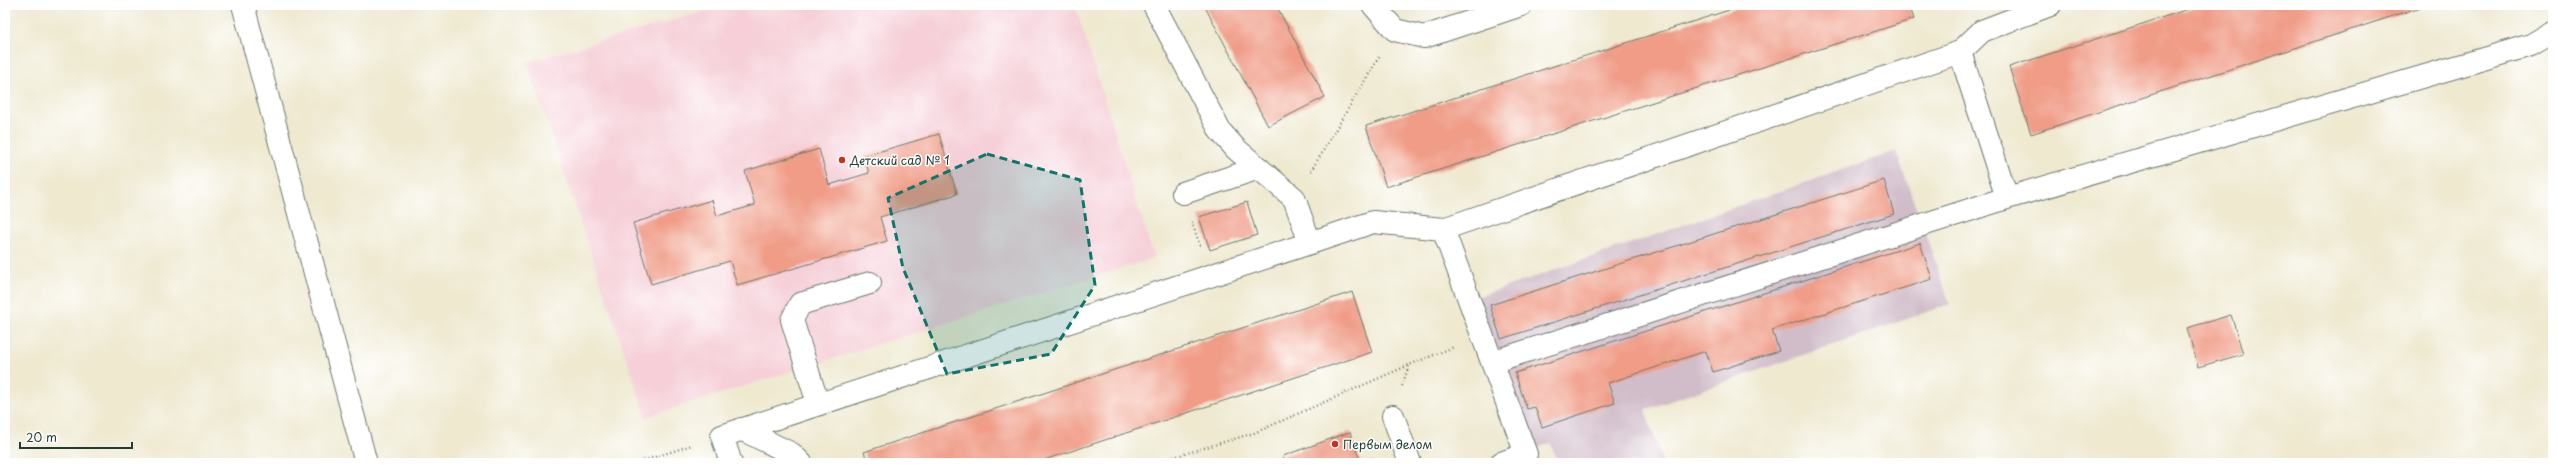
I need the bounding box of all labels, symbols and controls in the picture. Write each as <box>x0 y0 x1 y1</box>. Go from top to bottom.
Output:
place label: Детский сад № 1 <box>849 151 950 169</box>
marker: Детский сад № 1 <box>837 155 847 165</box>
scale bar <box>20 424 132 450</box>
text: 20 m <box>26 428 57 446</box>
place label: Первым делом <box>1343 435 1432 453</box>
marker: Первым делом <box>1330 439 1340 449</box>

